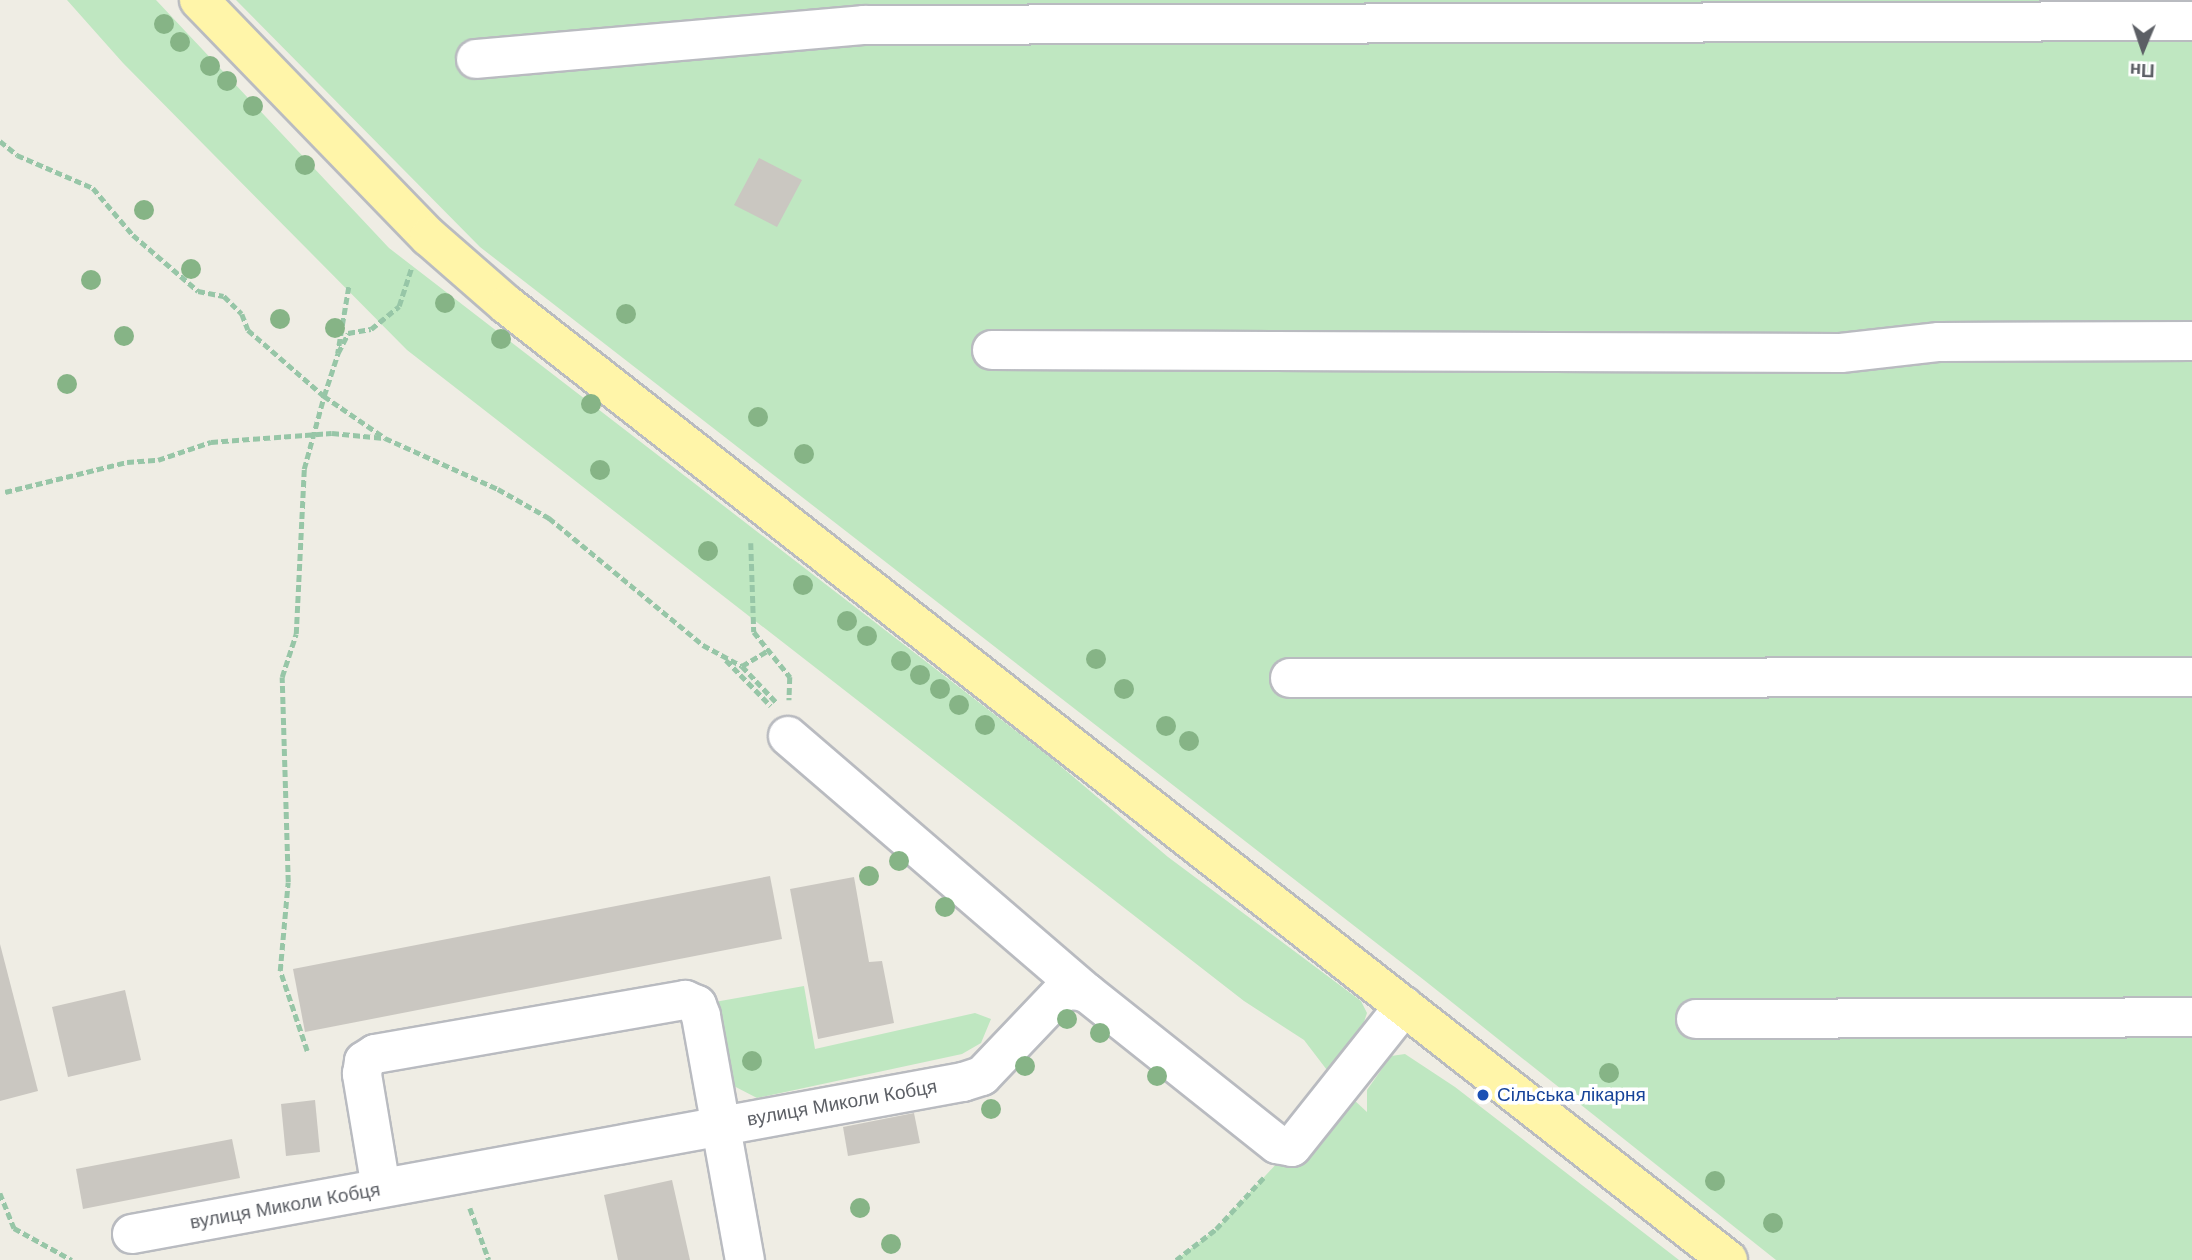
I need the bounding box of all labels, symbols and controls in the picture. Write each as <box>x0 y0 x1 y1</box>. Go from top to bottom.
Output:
north arrow <box>2108 14 2178 84</box>
text: Пн <box>2129 60 2155 81</box>
street label: вулиця Миколи Кобця <box>745 1075 939 1131</box>
place label: Сільська лікарня <box>1497 1084 1646 1106</box>
marker: Сільська лікарня <box>1475 1087 1491 1103</box>
street label: вулиця Миколи Кобця <box>188 1178 382 1234</box>

